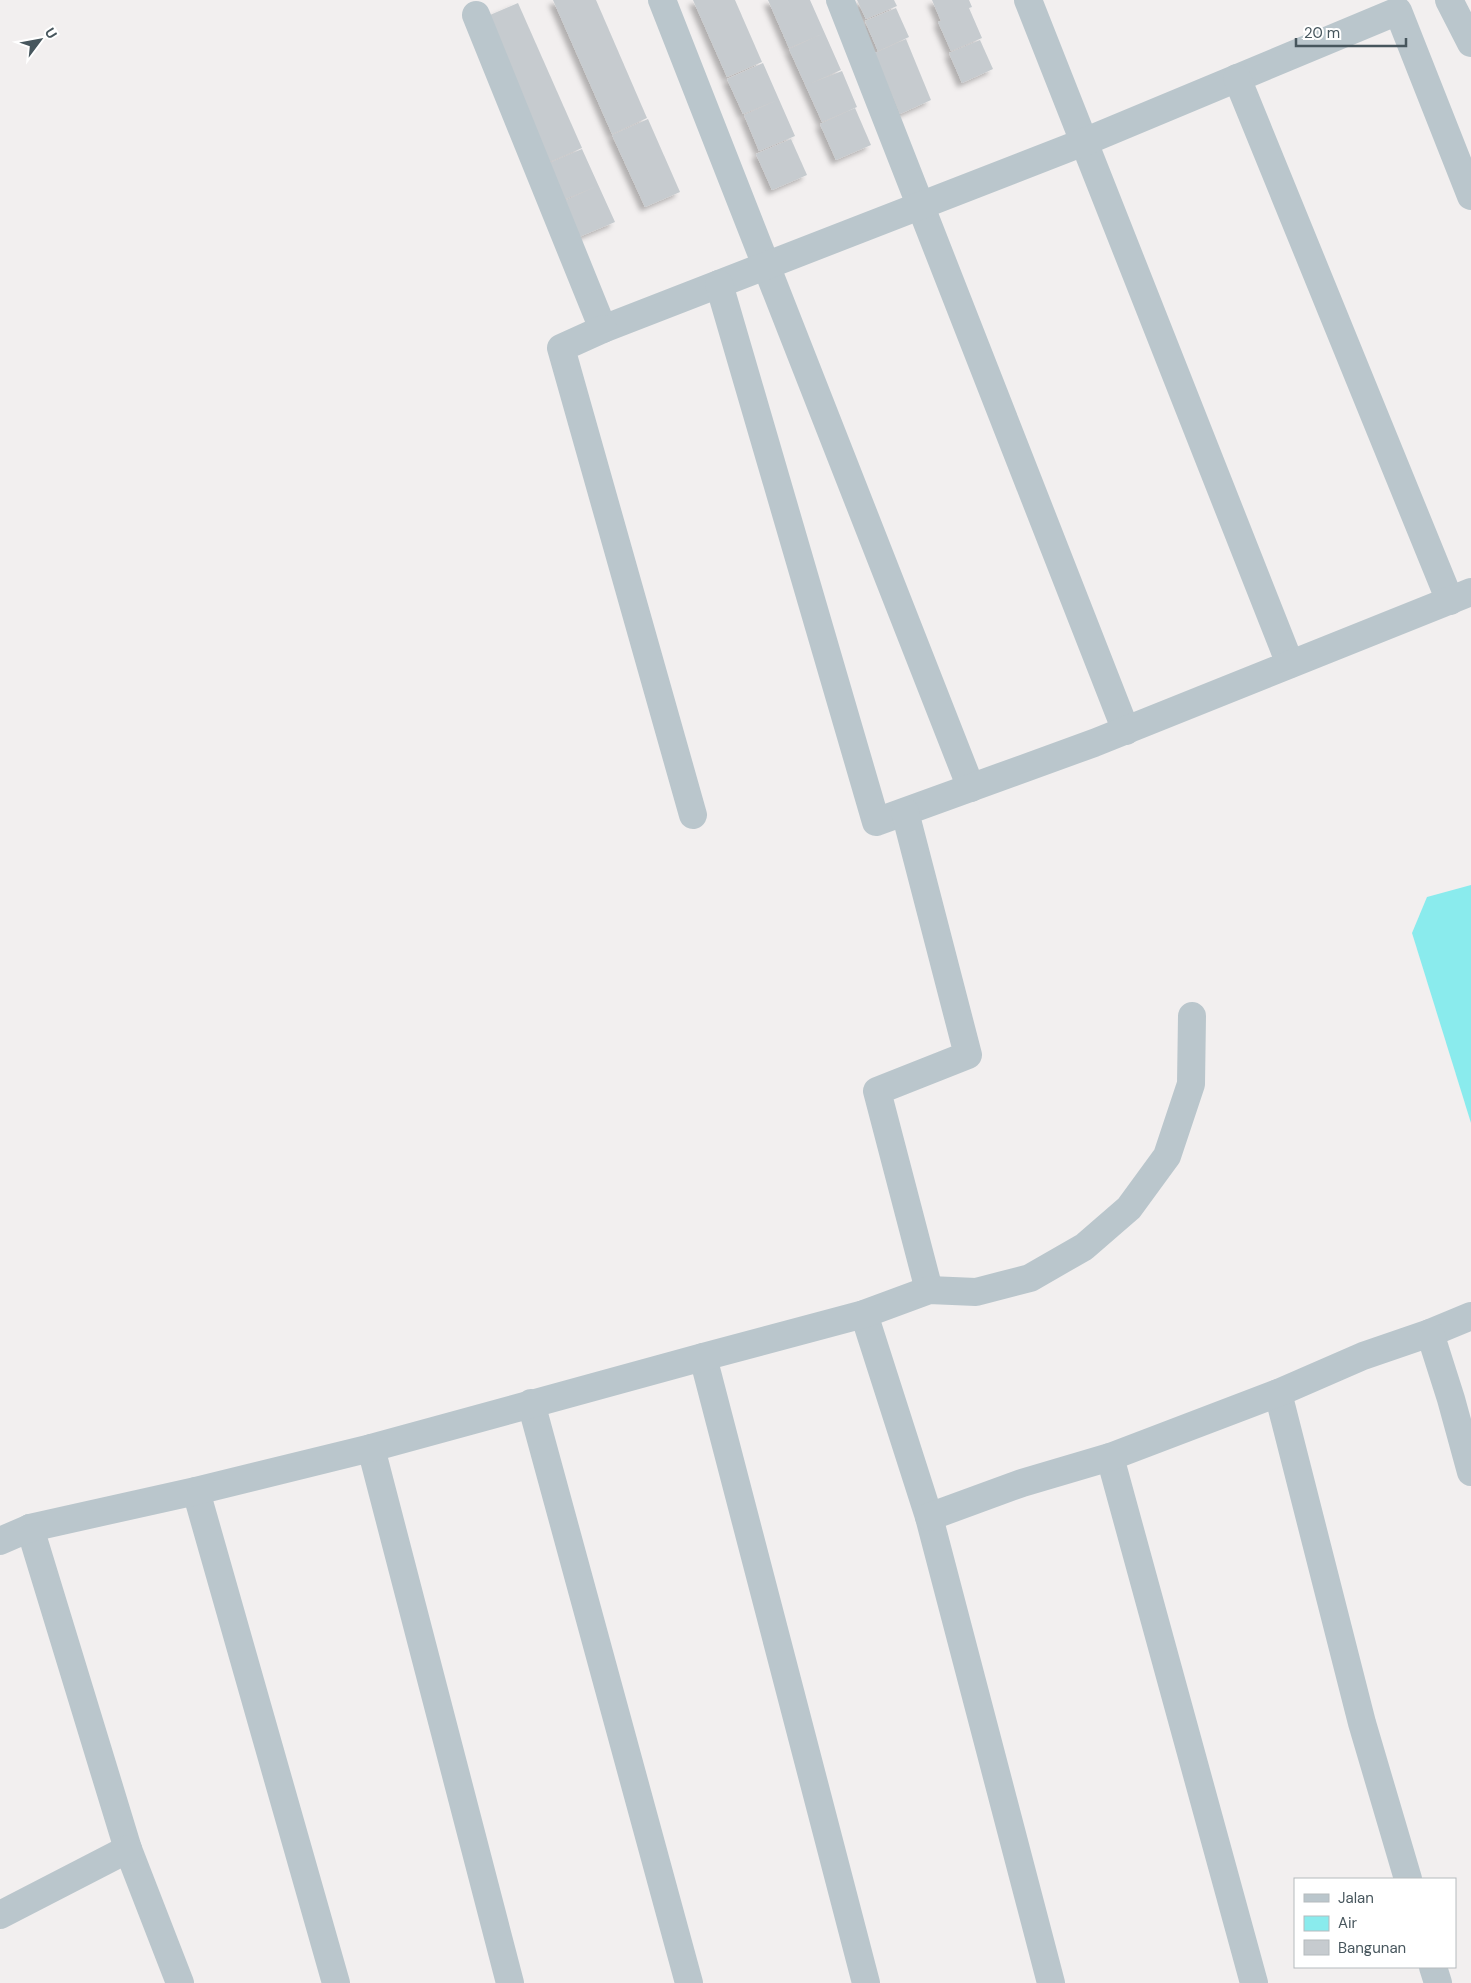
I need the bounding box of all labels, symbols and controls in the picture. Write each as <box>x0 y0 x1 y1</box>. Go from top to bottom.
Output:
north arrow <box>15 15 65 65</box>
scale bar <box>1296 15 1406 47</box>
text: 20 m <box>1304 23 1340 43</box>
text: U <box>41 24 61 42</box>
legend <box>1294 1878 1456 1968</box>
text: Jalan <box>1338 1888 1374 1908</box>
text: Air <box>1338 1913 1358 1933</box>
text: Bangunan <box>1338 1938 1406 1958</box>

